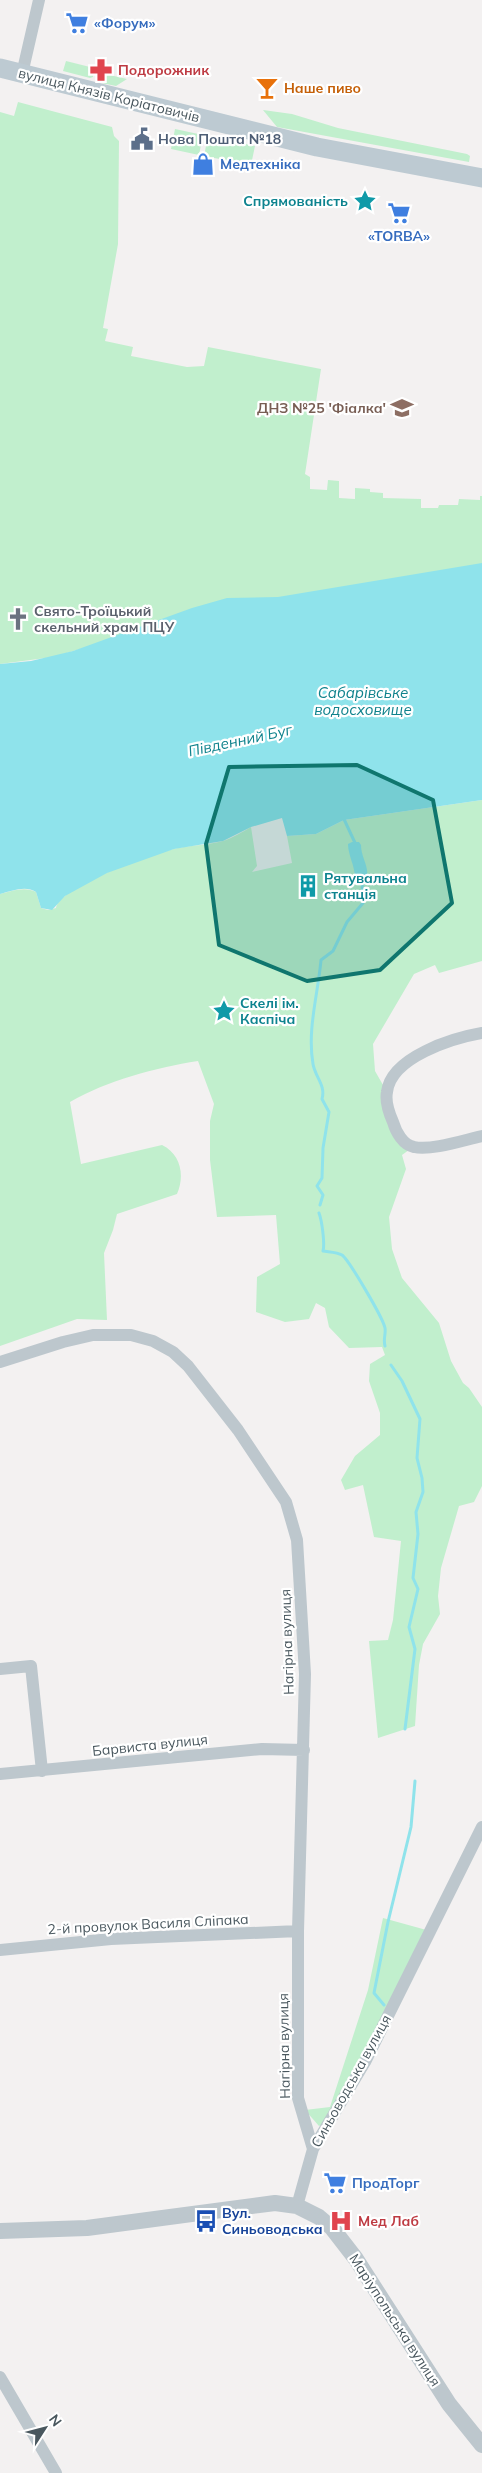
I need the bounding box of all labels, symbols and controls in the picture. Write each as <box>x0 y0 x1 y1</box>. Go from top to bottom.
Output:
supermarket icon: «Форум» <box>64 10 90 36</box>
place label: «Форум» <box>94 14 155 32</box>
pharmacy icon: Подорожник <box>88 57 114 83</box>
place label: Подорожник <box>118 61 210 79</box>
street label: вулиця Князів Коріатовичів <box>16 64 202 126</box>
bar icon: Наше пиво <box>254 75 280 101</box>
place label: Наше пиво <box>284 79 361 97</box>
public building icon: Нова Пошта №18 <box>129 126 155 152</box>
place label: Нова Пошта №18 <box>158 130 281 148</box>
shop icon: Медтехніка <box>190 151 216 177</box>
place label: Медтехніка <box>220 155 301 173</box>
place icon: Спрямованість <box>352 188 378 214</box>
place label: Спрямованість <box>243 192 348 210</box>
supermarket icon: «TORBA» <box>386 200 412 226</box>
place label: «TORBA» <box>368 227 430 245</box>
school or university icon: ДНЗ №25 'Фіалка' <box>389 395 415 421</box>
place label: ДНЗ №25 'Фіалка' <box>257 399 386 417</box>
place label: Свято-Троїцький скельний храм ПЦУ <box>34 602 175 636</box>
church icon: Свято-Троїцький скельний храм ПЦУ <box>5 606 31 632</box>
water label: Сабарівське водосховище <box>314 683 412 719</box>
water label: Південний Буг <box>186 719 295 760</box>
place label: Рятувальна станція <box>324 869 407 903</box>
building icon: Рятувальна станція <box>295 873 321 899</box>
place label: Скелі ім. Каспіча <box>240 994 299 1028</box>
place icon: Скелі ім. Каспіча <box>211 998 237 1024</box>
street label: Нагірна вулиця <box>276 1589 298 1695</box>
street label: Барвиста вулиця <box>91 1730 209 1760</box>
street label: 2-й провулок Василя Сліпака <box>47 1910 249 1938</box>
street label: Нагірна вулиця <box>274 1993 294 2099</box>
street label: Синьоводська вулиця <box>307 2012 395 2150</box>
supermarket icon: ПродТорг <box>322 2170 348 2196</box>
place label: ПродТорг <box>352 2174 420 2192</box>
place label: Вул. Синьоводська <box>222 2204 323 2238</box>
bus stop icon: Вул. Синьоводська <box>193 2208 219 2234</box>
hospital icon: Мед Лаб <box>328 2208 354 2234</box>
place label: Мед Лаб <box>358 2212 419 2230</box>
street label: Маріупольська вулиця <box>345 2250 445 2390</box>
north arrow <box>20 2403 70 2453</box>
text: N <box>45 2411 66 2430</box>

